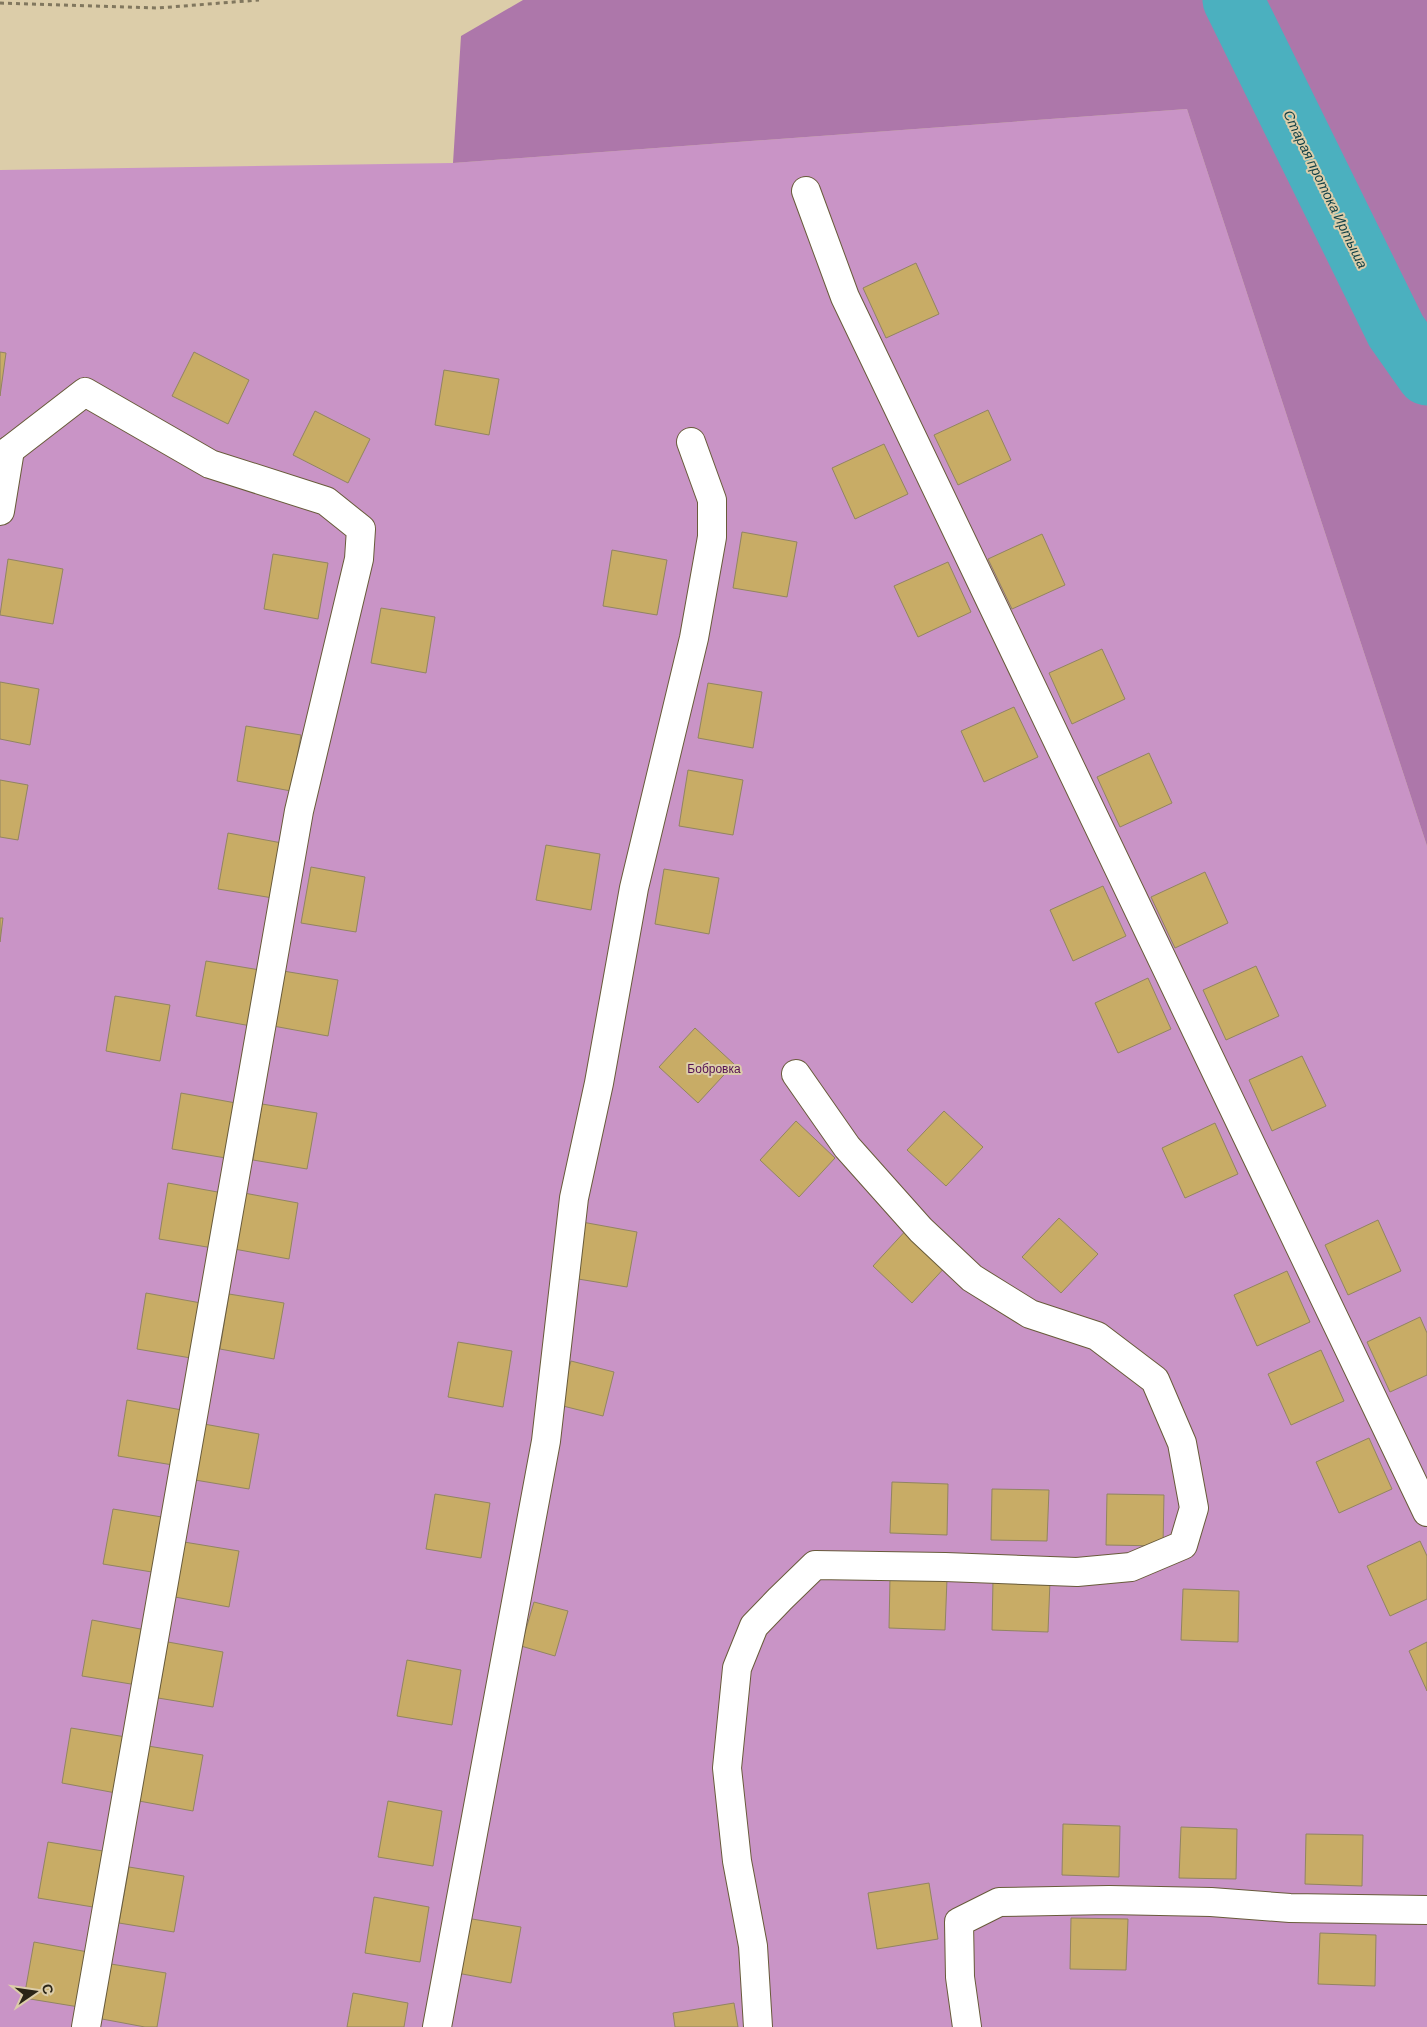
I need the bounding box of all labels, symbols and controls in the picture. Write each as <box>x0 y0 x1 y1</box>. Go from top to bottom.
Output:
water label: Старая протока Иртыша <box>1280 107 1372 271</box>
park label: Бобровка <box>687 1061 741 1076</box>
north arrow <box>10 1967 60 2017</box>
text: С <box>39 1982 58 1996</box>

